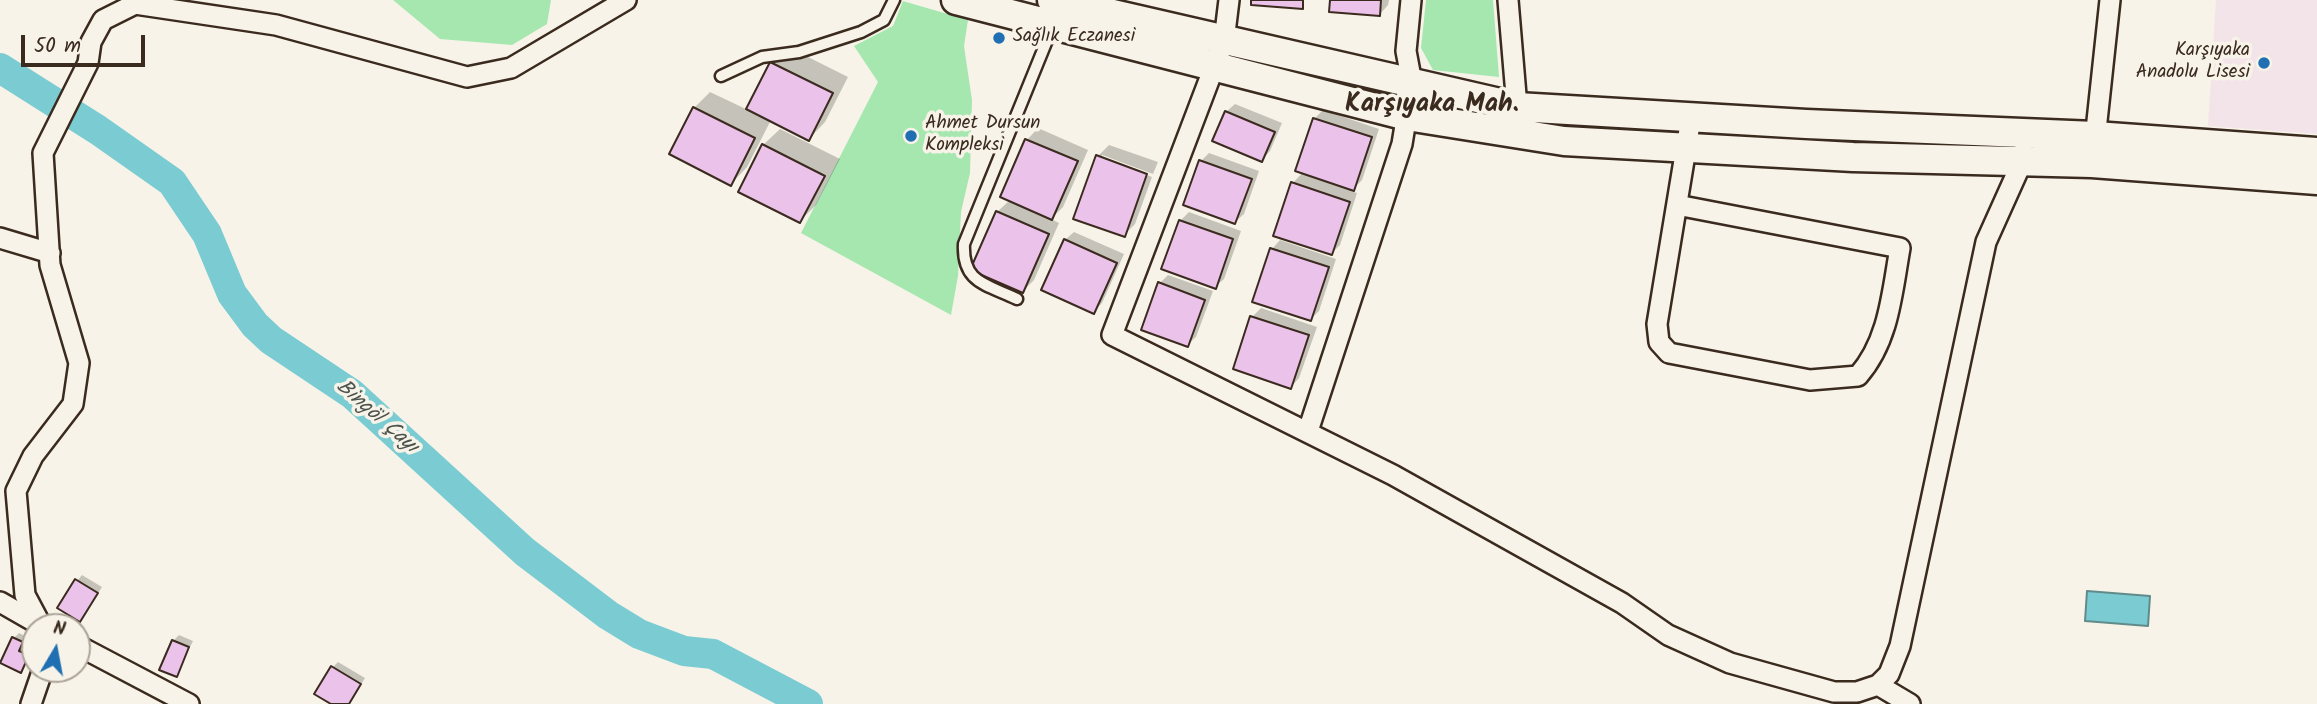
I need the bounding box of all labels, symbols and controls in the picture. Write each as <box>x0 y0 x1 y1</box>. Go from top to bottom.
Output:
scale bar <box>24 21 149 65</box>
place label: Sağlık Eczanesi <box>1013 27 1135 49</box>
text: 50 m <box>34 30 81 63</box>
marker: Sağlık Eczanesi <box>991 30 1007 46</box>
place label: Karşıyaka Anadolu Lisesi <box>2136 41 2250 85</box>
marker: Karşıyaka Anadolu Lisesi <box>2256 55 2272 71</box>
district label: Karşıyaka Mah. <box>1345 91 1519 123</box>
place label: Ahmet Dursun Kompleksi <box>925 114 1040 158</box>
marker: Ahmet Dursun Kompleksi <box>903 128 919 144</box>
water label: Bingöl Çayı <box>330 376 422 460</box>
north arrow <box>21 613 91 683</box>
text: N <box>51 613 68 645</box>

